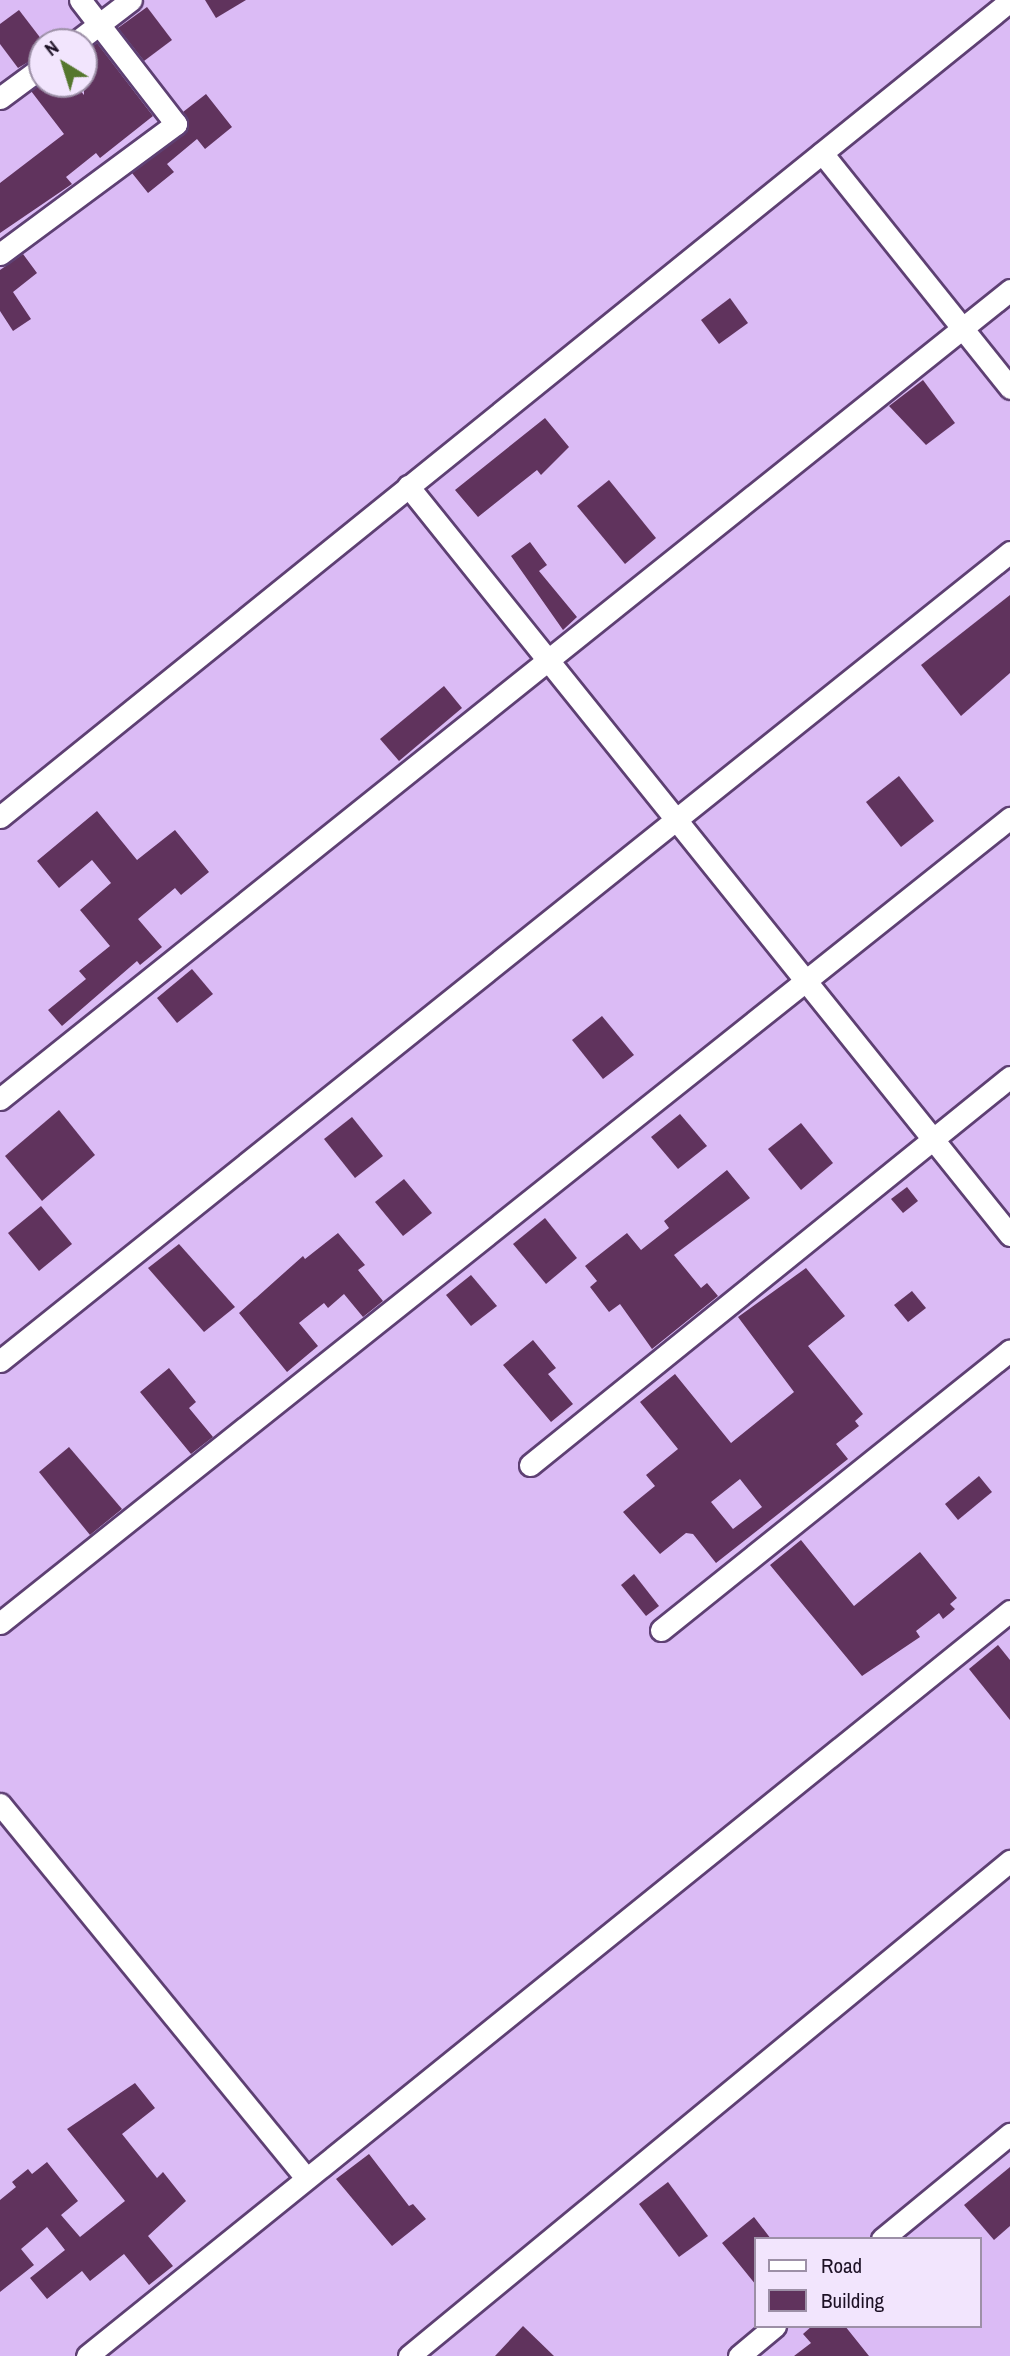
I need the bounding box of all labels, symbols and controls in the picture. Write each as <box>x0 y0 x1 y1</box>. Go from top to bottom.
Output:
north arrow <box>28 28 98 98</box>
text: N <box>39 34 64 62</box>
legend <box>754 2237 982 2328</box>
text: Road <box>821 2251 862 2280</box>
text: Building <box>821 2286 884 2315</box>

